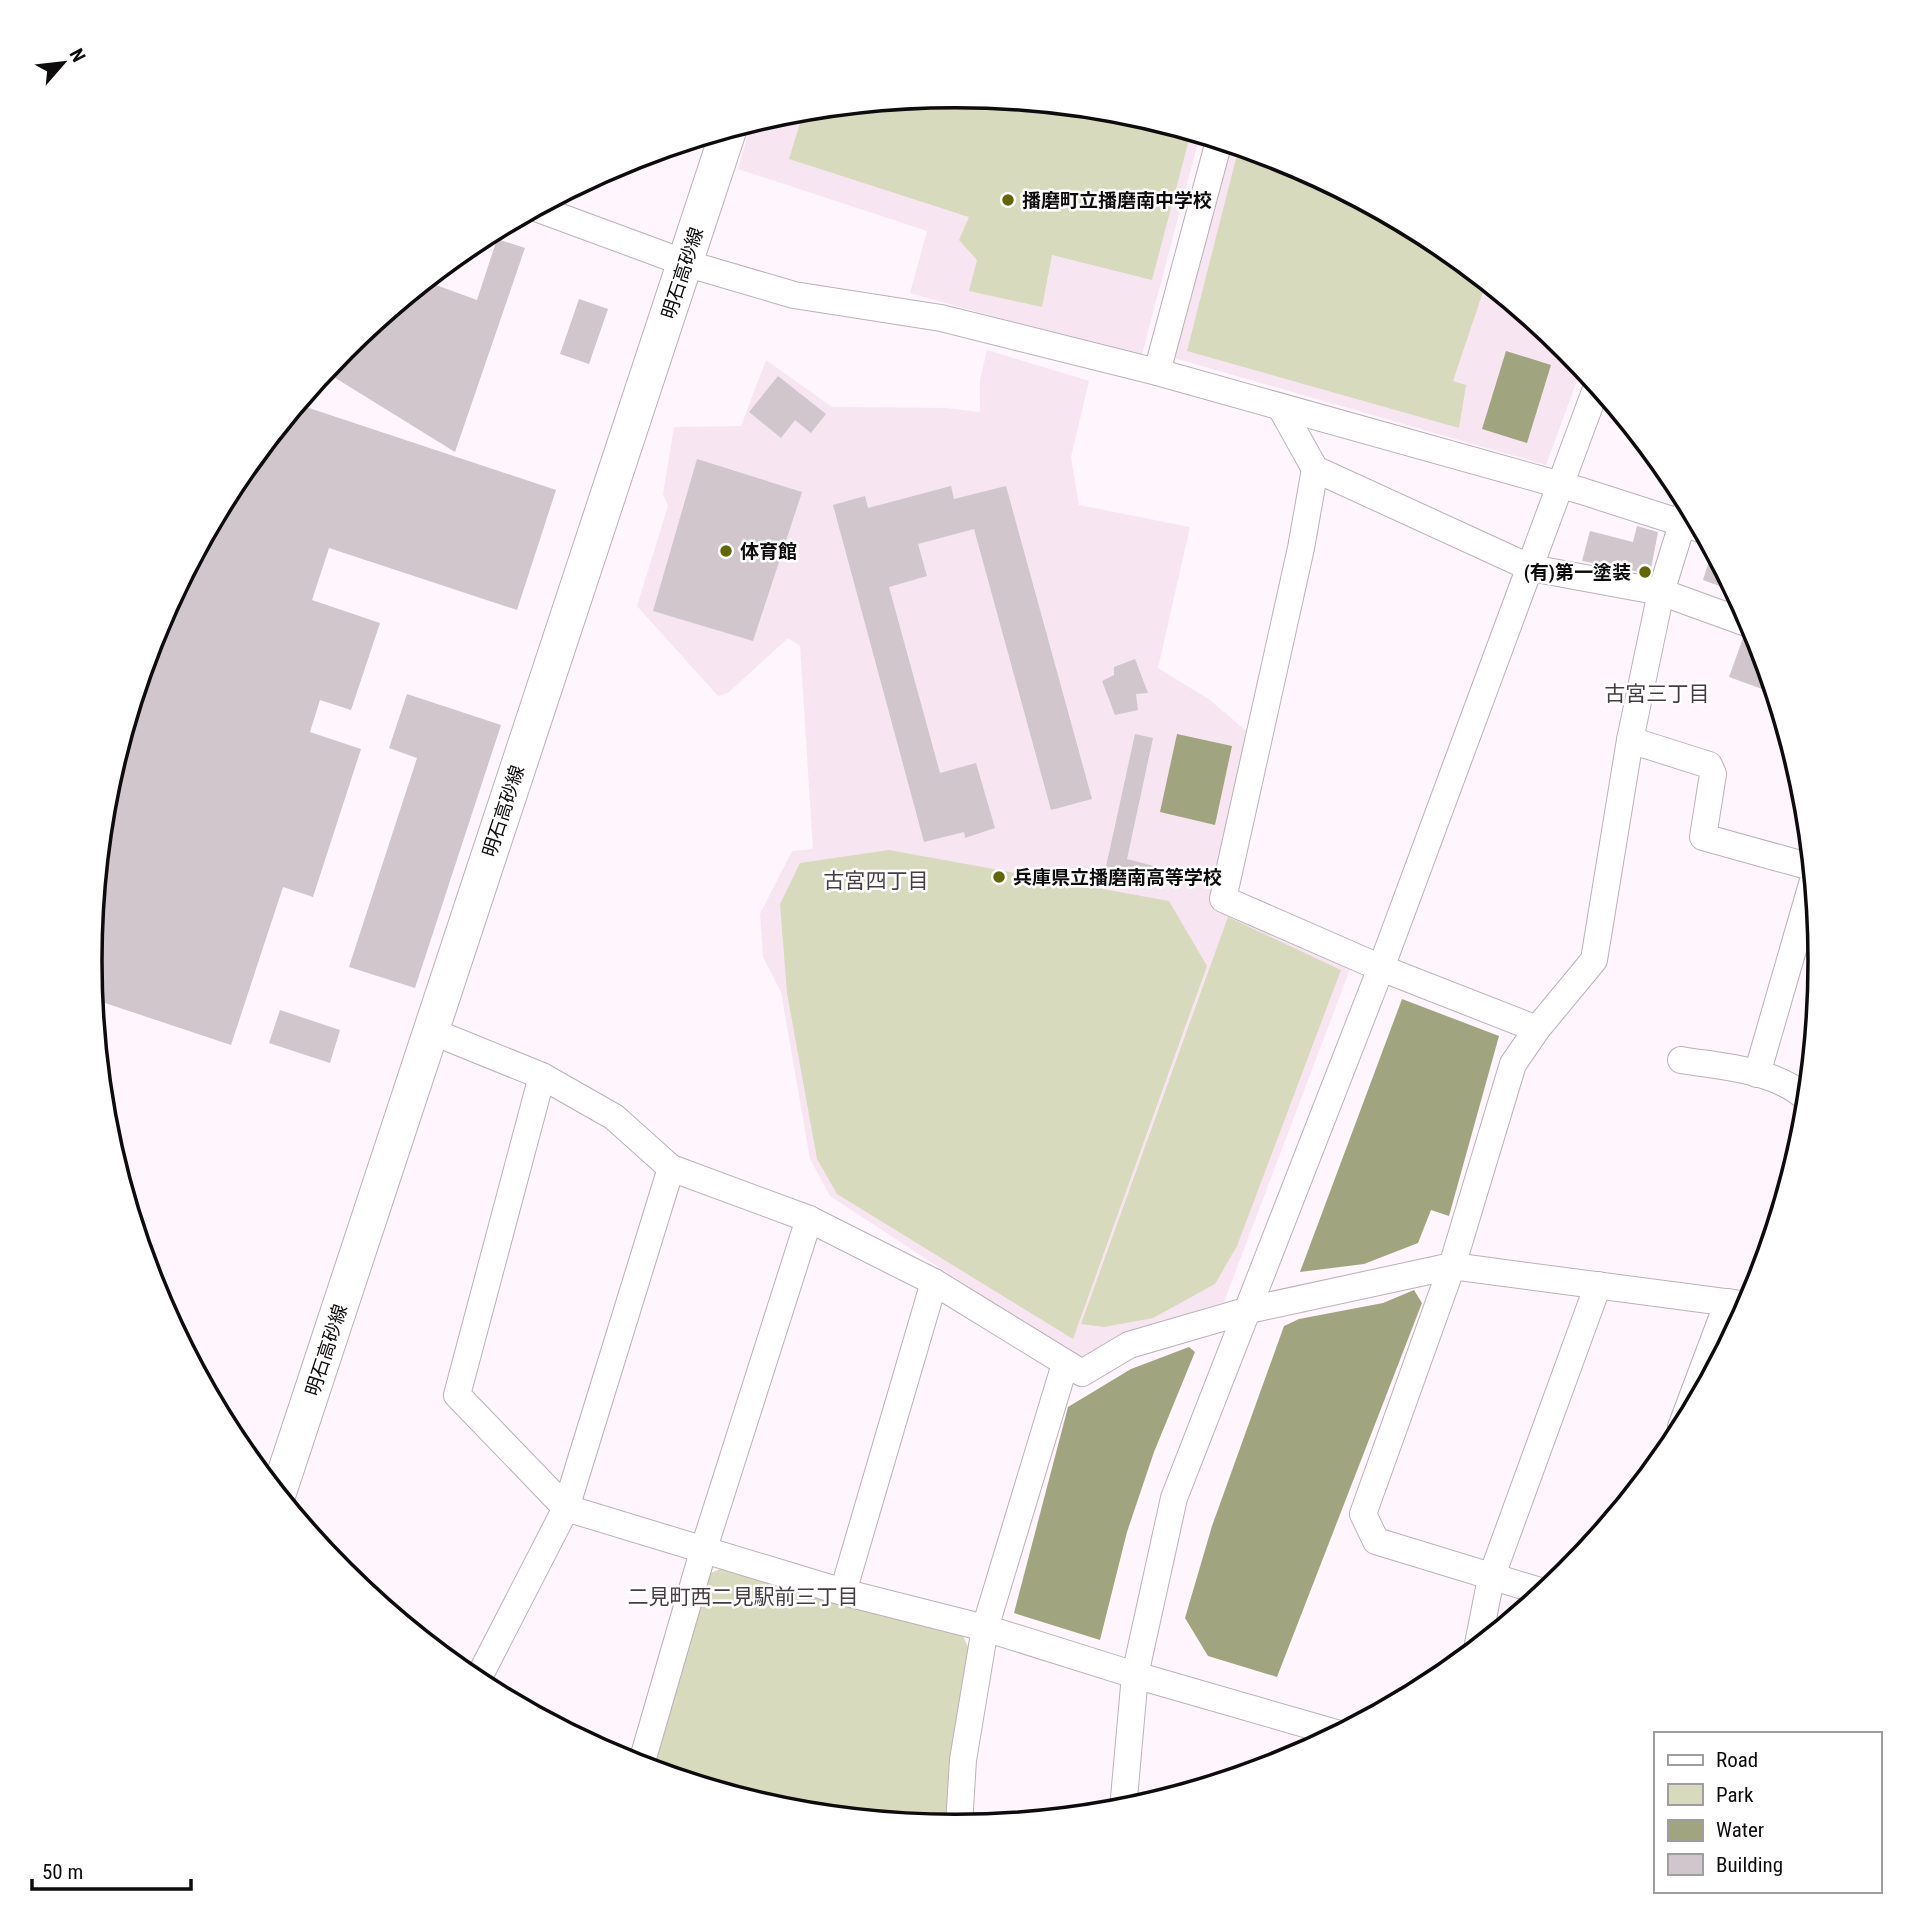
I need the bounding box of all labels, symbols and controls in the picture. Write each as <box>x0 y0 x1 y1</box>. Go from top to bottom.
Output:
north arrow <box>28 28 98 98</box>
text: N <box>65 45 90 66</box>
place label: 播磨町立播磨南中学校 <box>1022 189 1212 212</box>
marker: 播磨町立播磨南中学校 <box>1000 192 1016 208</box>
street label: 明石高砂線 <box>657 224 708 322</box>
place label: 体育館 <box>740 540 797 563</box>
marker: 体育館 <box>718 543 734 559</box>
place label: (有)第一塗装 <box>1524 561 1631 584</box>
marker: (有)第一塗装 <box>1637 564 1653 580</box>
district label: 古宮三丁目 <box>1605 682 1710 706</box>
street label: 明石高砂線 <box>478 762 529 860</box>
place label: 兵庫県立播磨南高等学校 <box>1013 866 1222 889</box>
district label: 古宮四丁目 <box>824 869 929 893</box>
marker: 兵庫県立播磨南高等学校 <box>991 869 1007 885</box>
street label: 明石高砂線 <box>301 1301 352 1399</box>
district label: 二見町西二見駅前三丁目 <box>628 1585 859 1609</box>
legend <box>1654 1732 1881 1893</box>
text: Road <box>1716 1748 1758 1772</box>
text: Park <box>1716 1783 1754 1807</box>
text: Water <box>1716 1818 1764 1842</box>
scale bar <box>32 1848 191 1892</box>
text: Building <box>1716 1853 1783 1877</box>
text: 50 m <box>42 1860 83 1884</box>

